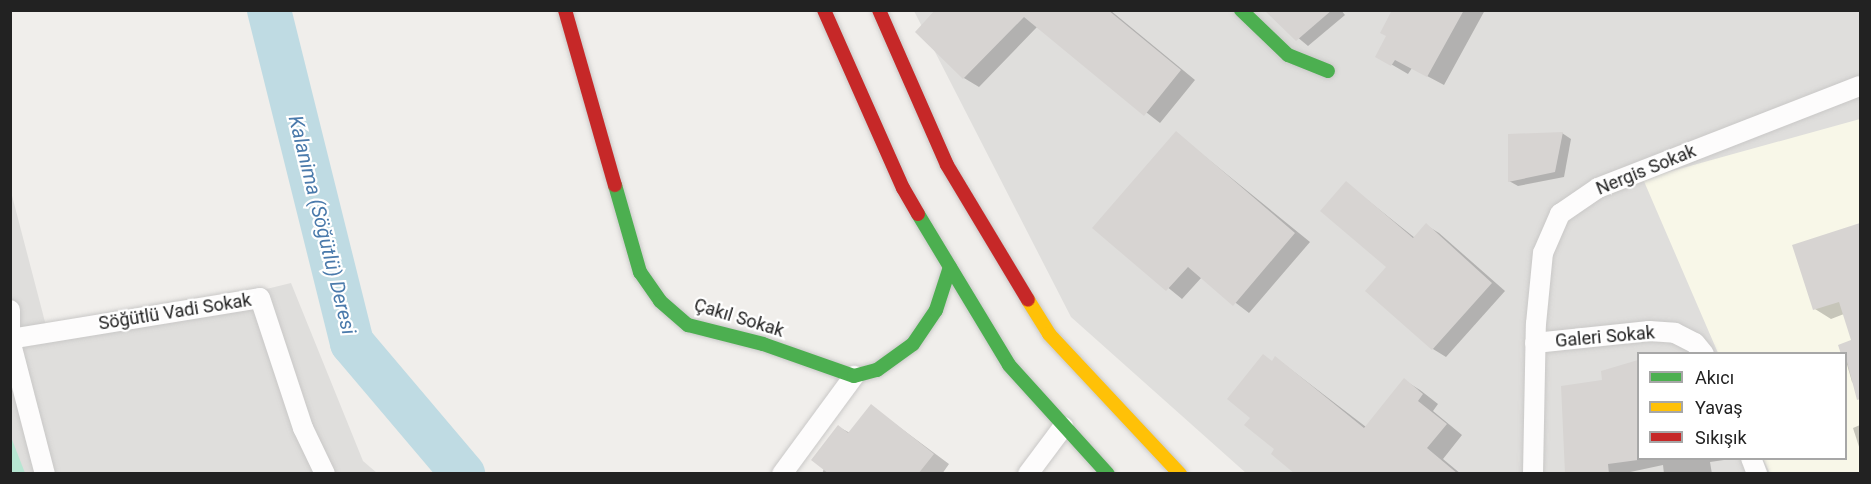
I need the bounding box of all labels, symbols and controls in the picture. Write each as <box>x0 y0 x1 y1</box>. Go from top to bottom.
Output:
water label: Kalanima (Söğütlü) Deresi <box>283 113 361 337</box>
street label: Nergis Sokak <box>1593 140 1699 200</box>
street label: Söğütlü Vadi Sokak <box>97 289 253 335</box>
street label: Çakıl Sokak <box>691 294 787 342</box>
street label: Galeri Sokak <box>1554 322 1656 352</box>
legend <box>1637 352 1847 460</box>
text: Akıcı <box>1695 367 1734 388</box>
text: Yavaş <box>1695 397 1743 418</box>
text: Sıkışık <box>1695 427 1747 448</box>

